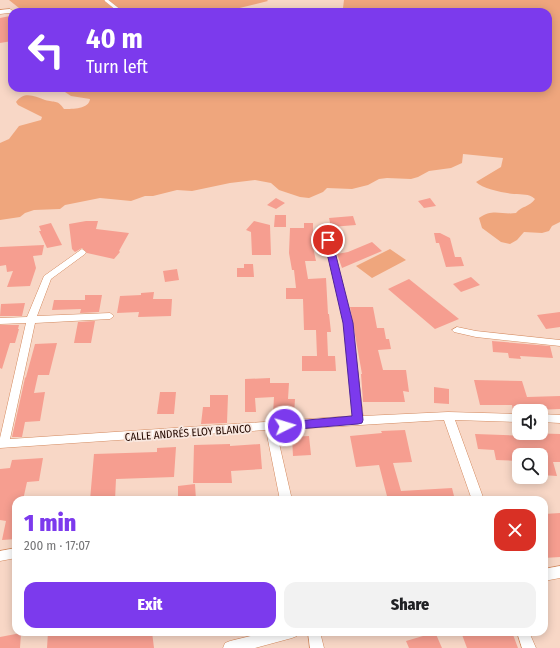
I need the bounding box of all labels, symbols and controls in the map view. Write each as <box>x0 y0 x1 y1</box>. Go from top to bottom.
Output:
text: 40 m <box>86 22 143 55</box>
icon: left <box>20 24 72 76</box>
text: Turn left <box>86 56 148 78</box>
pin <box>311 223 345 257</box>
icon: arrive <box>317 229 339 251</box>
map controls <box>512 404 548 484</box>
button: sound <box>512 404 548 440</box>
position arrow <box>264 405 306 447</box>
street label: CALLE ANDRÉS ELOY BLANCO <box>124 421 252 444</box>
button: search <box>512 448 548 484</box>
text: 1 min <box>24 509 76 537</box>
button: close <box>494 509 536 551</box>
text: 200 m · 17:07 <box>24 538 90 553</box>
button: Exit <box>24 582 276 628</box>
button: Share <box>284 582 536 628</box>

